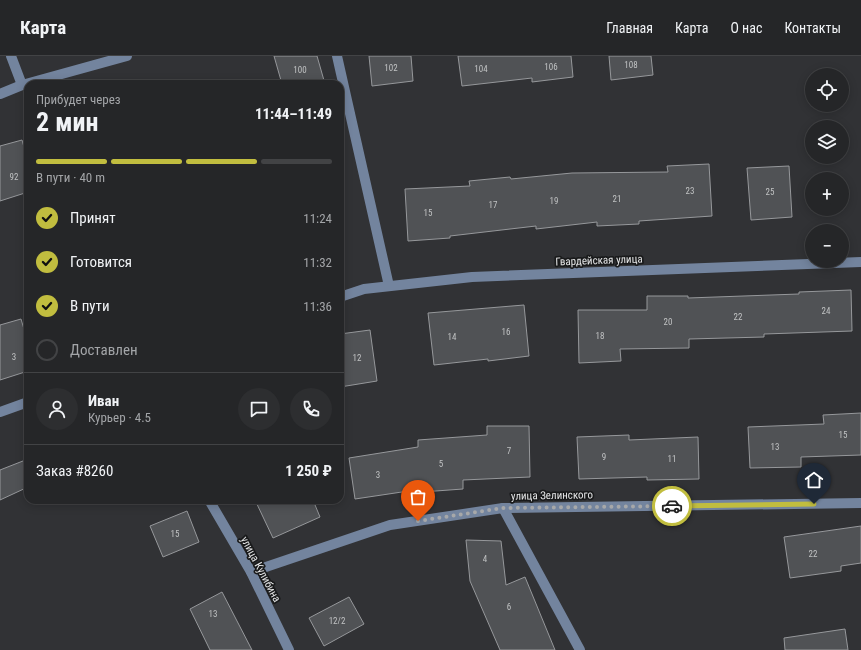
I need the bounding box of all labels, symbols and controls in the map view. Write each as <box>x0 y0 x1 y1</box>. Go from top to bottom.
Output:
text: Карта <box>20 16 66 39</box>
text: Главная <box>606 20 653 36</box>
text: Карта <box>675 20 708 36</box>
text: О нас <box>730 20 762 36</box>
text: Контакты <box>784 20 841 36</box>
house number: 108 <box>624 60 638 70</box>
house number: 106 <box>544 62 558 72</box>
house number: 102 <box>384 63 398 73</box>
house number: 104 <box>474 64 488 74</box>
house number: 100 <box>293 65 307 75</box>
map controls <box>805 68 849 268</box>
button: locate <box>805 68 849 112</box>
text: Прибудет через <box>36 92 121 107</box>
text: 11:44–11:49 <box>255 105 332 123</box>
text: 2 мин <box>36 107 98 137</box>
button: layers <box>805 120 849 164</box>
text: В пути · 40 m <box>36 170 105 185</box>
house number: 92 <box>10 172 19 182</box>
button: + <box>805 172 849 216</box>
house number: 23 <box>686 186 694 196</box>
house number: 25 <box>766 187 775 197</box>
house number: 21 <box>613 194 621 204</box>
house number: 19 <box>550 196 558 206</box>
house number: 17 <box>489 200 498 210</box>
icon: check <box>36 207 58 229</box>
house number: 15 <box>424 208 433 218</box>
text: Принят <box>70 209 116 227</box>
text: 11:24 <box>303 211 332 226</box>
button: − <box>805 224 849 268</box>
icon: check <box>36 251 58 273</box>
street label: Гвардейская улица <box>555 252 643 269</box>
text: Готовится <box>70 253 132 271</box>
text: 11:32 <box>303 255 332 270</box>
icon: check <box>36 295 58 317</box>
text: В пути <box>70 297 110 315</box>
text: 11:36 <box>303 299 332 314</box>
house number: 24 <box>822 306 831 316</box>
house number: 22 <box>734 312 743 322</box>
house number: 20 <box>664 317 672 327</box>
house number: 16 <box>502 327 510 337</box>
house number: 18 <box>596 331 604 341</box>
house number: 14 <box>448 332 457 342</box>
text: Доставлен <box>70 341 138 359</box>
house number: 3 <box>12 352 16 362</box>
house number: 12 <box>353 353 362 363</box>
button: person <box>36 388 78 430</box>
button: chat <box>238 388 280 430</box>
button: phone <box>290 388 332 430</box>
text: Иван <box>88 392 119 410</box>
text: Курьер · 4.5 <box>88 410 151 425</box>
house number: 15 <box>839 430 848 440</box>
house number: 13 <box>771 442 779 452</box>
house number: 7 <box>507 446 512 456</box>
house number: 9 <box>602 452 606 462</box>
house number: 11 <box>668 454 676 464</box>
house number: 5 <box>439 459 444 469</box>
text: Заказ #8260 <box>36 462 113 480</box>
text: 1 250 ₽ <box>285 462 332 480</box>
pin <box>797 463 831 504</box>
icon: home <box>803 469 825 491</box>
house number: 3 <box>376 470 380 480</box>
pin <box>401 480 435 521</box>
icon: bag <box>407 486 429 508</box>
courier <box>652 486 692 526</box>
street label: улица Зелинского <box>511 488 594 503</box>
icon: car <box>661 495 683 517</box>
house number: 15 <box>171 529 180 539</box>
street label: улица Кулибина <box>238 534 283 604</box>
house number: 22 <box>809 549 818 559</box>
house number: 4 <box>483 554 488 564</box>
house number: 6 <box>507 602 511 612</box>
house number: 13 <box>209 609 217 619</box>
house number: 12/2 <box>329 616 346 626</box>

